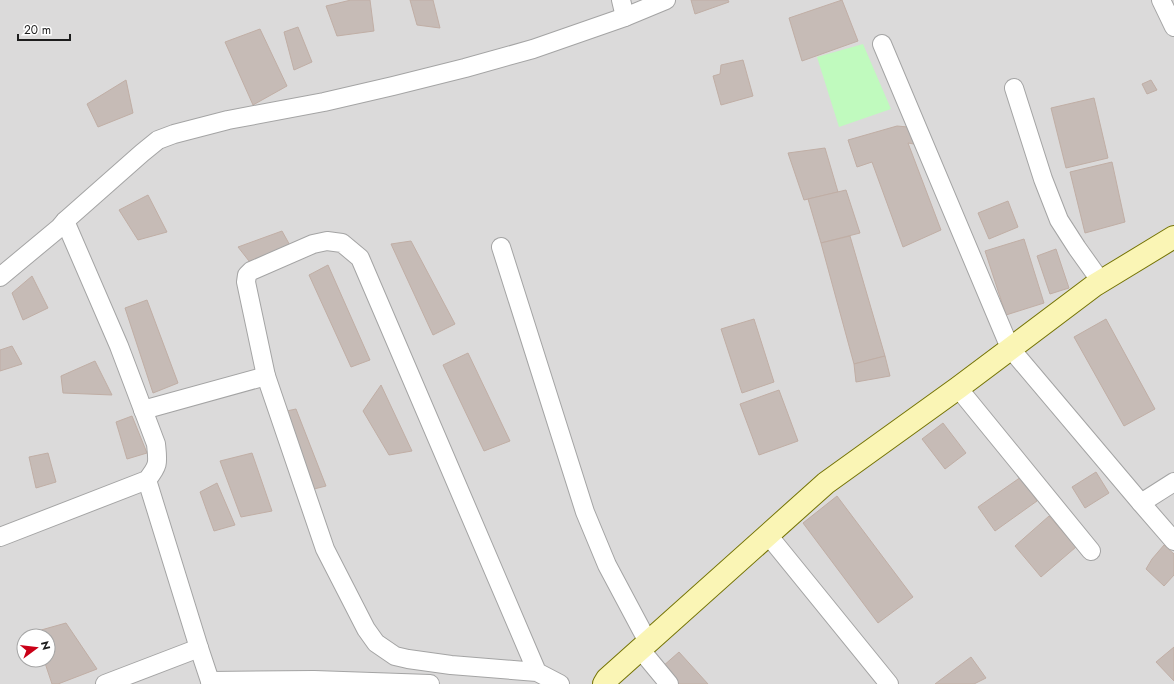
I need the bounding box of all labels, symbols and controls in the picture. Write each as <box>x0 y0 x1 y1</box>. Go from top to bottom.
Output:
scale bar <box>18 16 70 42</box>
text: 20 m <box>24 21 51 39</box>
north arrow <box>16 628 56 668</box>
text: N <box>37 639 55 652</box>

